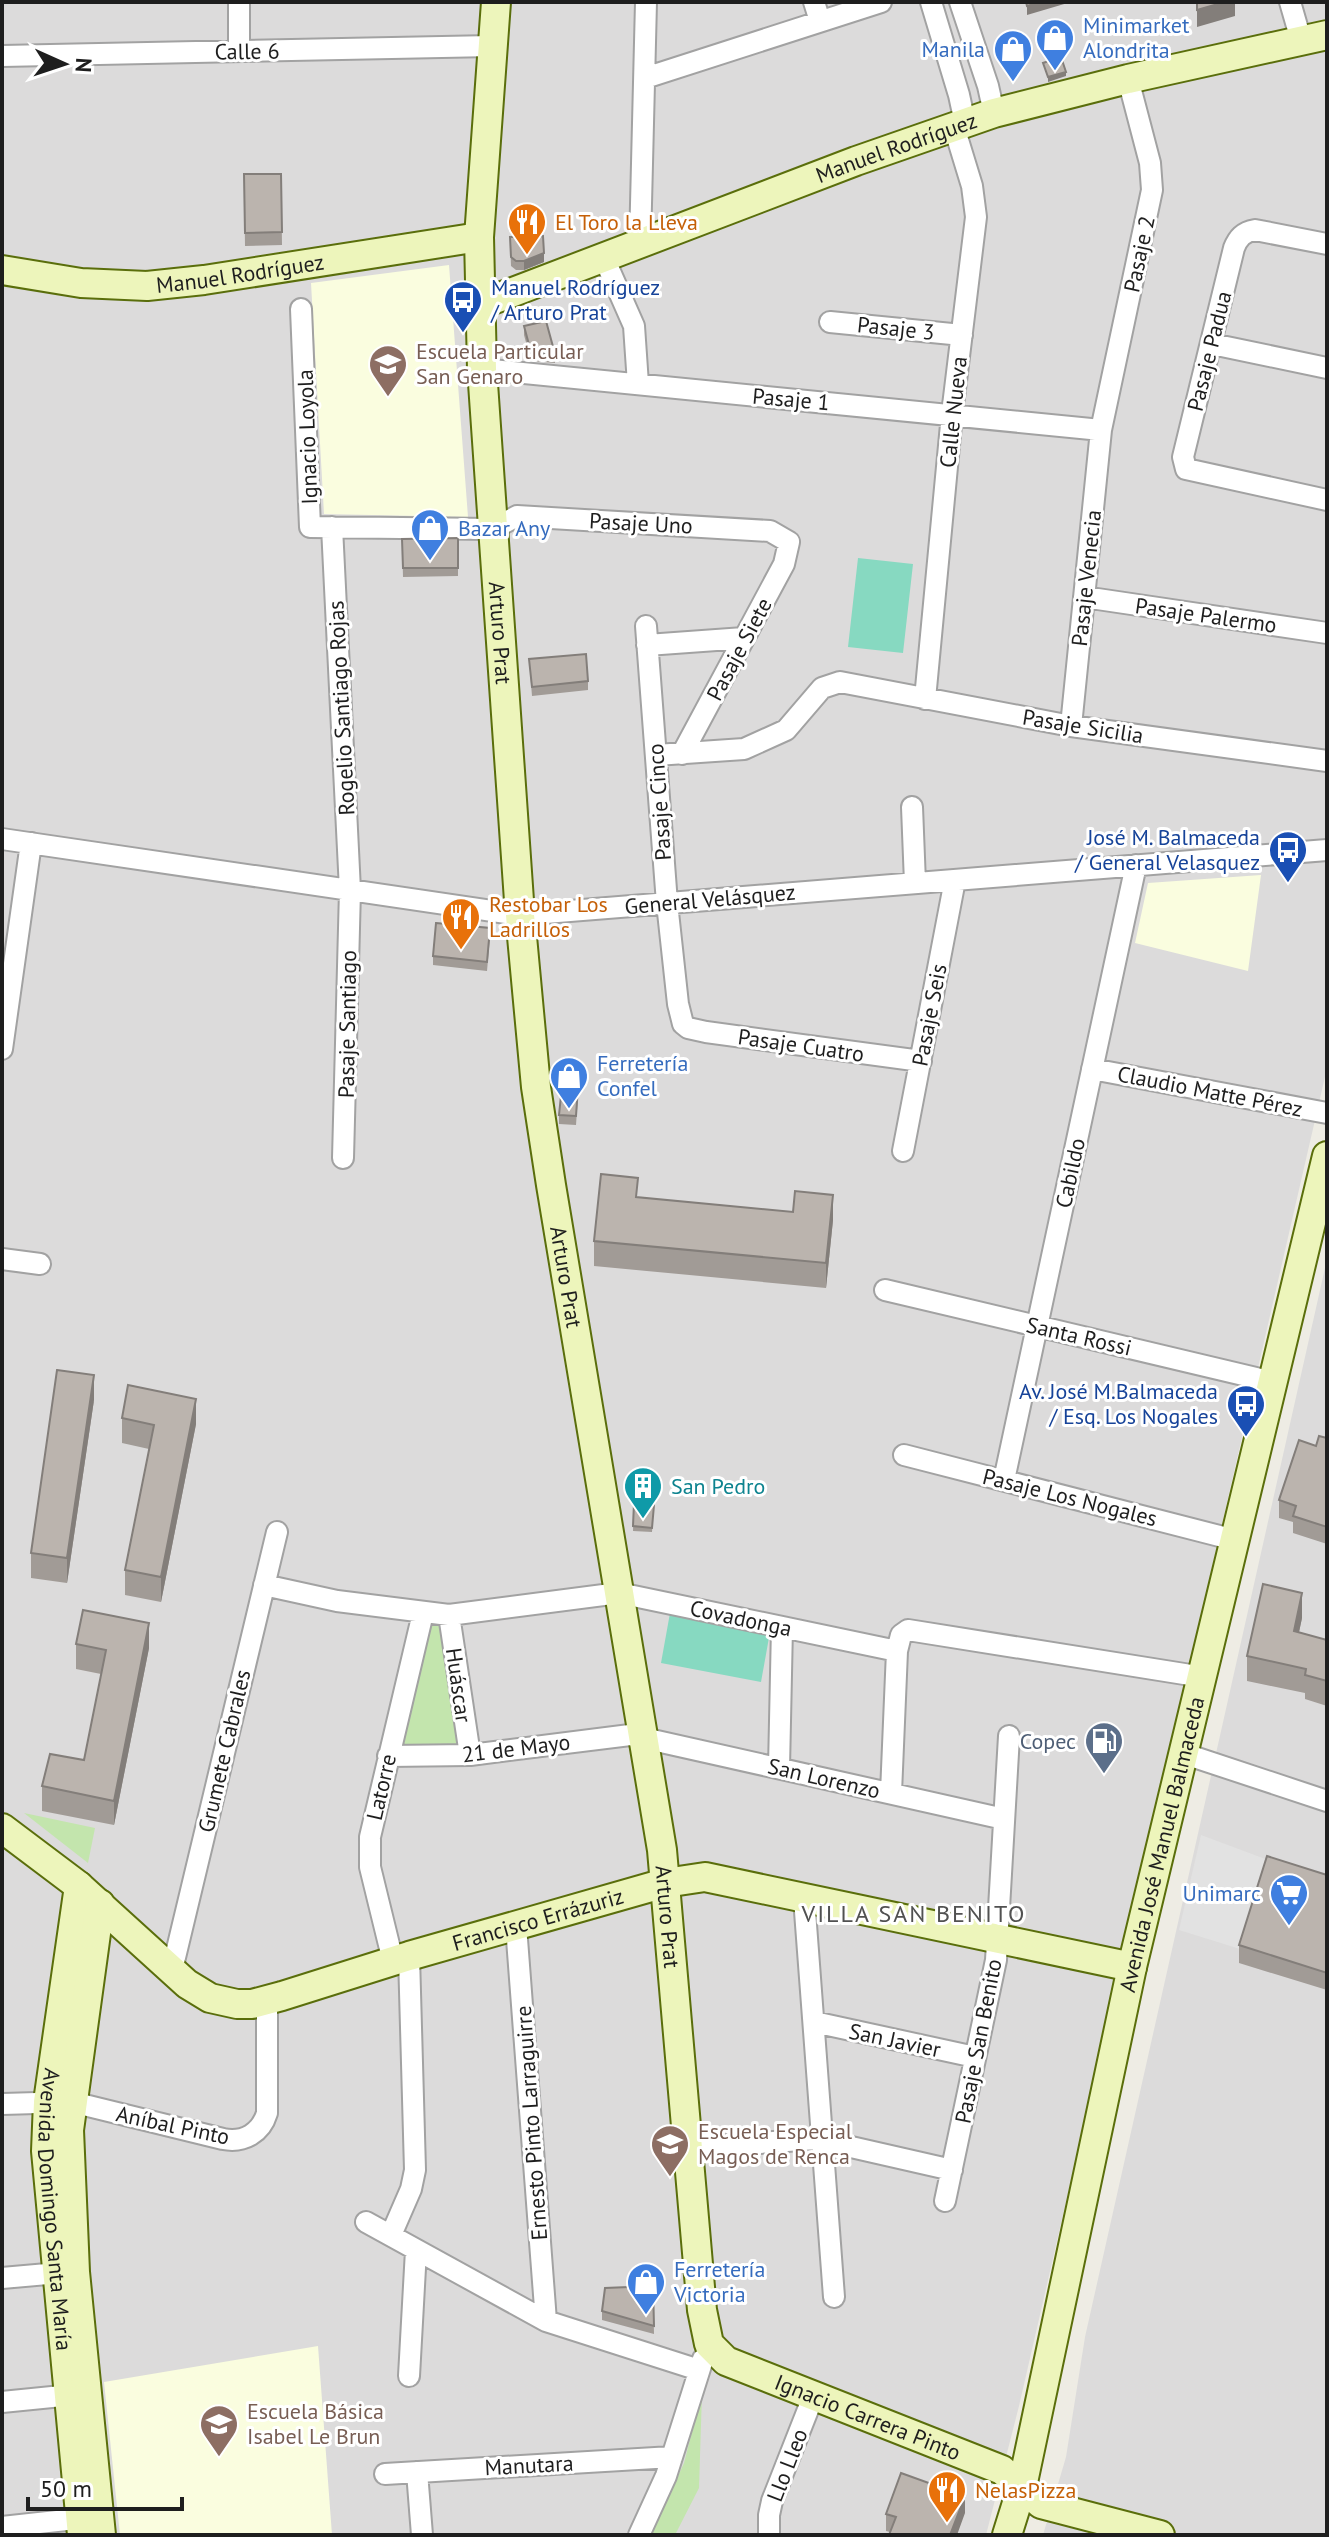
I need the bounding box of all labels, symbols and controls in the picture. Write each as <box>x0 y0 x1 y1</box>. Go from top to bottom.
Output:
place label: Minimarket Alondrita <box>1083 11 1190 64</box>
shop icon: Minimarket Alondrita <box>1034 17 1076 72</box>
north arrow <box>24 24 104 104</box>
shop icon: Manila <box>992 28 1034 83</box>
place label: Manila <box>921 35 985 63</box>
street label: Calle 6 <box>214 36 280 66</box>
text: N <box>70 57 98 73</box>
street label: Manuel Rodríguez <box>812 106 981 189</box>
restaurant icon: El Toro la Lleva <box>506 201 548 256</box>
place label: El Toro la Lleva <box>555 208 698 236</box>
street label: Pasaje 2 <box>1117 213 1161 295</box>
street label: Manuel Rodríguez <box>155 247 326 299</box>
place label: Manuel Rodríguez / Arturo Prat <box>490 273 660 326</box>
bus stop icon: Manuel Rodríguez / Arturo Prat <box>442 279 484 334</box>
street label: Pasaje Padua <box>1181 288 1237 414</box>
street label: Pasaje 3 <box>856 310 936 346</box>
place label: Escuela Particular San Genaro <box>416 337 584 390</box>
school or university icon: Escuela Particular San Genaro <box>367 343 409 398</box>
street label: Calle Nueva <box>933 355 973 469</box>
street label: Ignacio Loyola <box>291 369 323 505</box>
street label: Pasaje 1 <box>751 382 831 416</box>
street label: Pasaje Uno <box>588 506 694 540</box>
shop icon: Bazar Any <box>409 507 451 562</box>
street label: Pasaje Venecia <box>1065 508 1107 648</box>
place label: Bazar Any <box>458 514 551 542</box>
street label: Arturo Prat <box>483 580 518 686</box>
street label: Pasaje Palermo <box>1133 591 1279 639</box>
street label: Pasaje Siete <box>700 593 778 705</box>
street label: Rogelio Santiago Rojas <box>321 600 361 816</box>
street label: Pasaje Sicilia <box>1020 703 1146 749</box>
street label: Pasaje Cinco <box>641 743 677 861</box>
place label: José M. Balmaceda / General Velasquez <box>1074 823 1260 876</box>
bus stop icon: José M. Balmaceda / General Velasquez <box>1267 829 1309 884</box>
street label: General Velásquez <box>623 878 797 920</box>
place label: Restobar Los Ladrillos <box>489 890 608 943</box>
restaurant icon: Restobar Los Ladrillos <box>440 896 482 951</box>
street label: Pasaje Santiago <box>332 950 362 1098</box>
street label: Pasaje Seis <box>905 961 953 1069</box>
street label: Pasaje Cuatro <box>736 1022 866 1068</box>
place label: Ferretería Confel <box>597 1049 688 1102</box>
shop icon: Ferretería Confel <box>548 1055 590 1110</box>
street label: Claudio Matte Pérez <box>1115 1059 1305 1123</box>
street label: Cabildo <box>1049 1135 1091 1211</box>
street label: Arturo Prat <box>544 1224 589 1330</box>
street label: Santa Rossi <box>1024 1310 1134 1362</box>
place label: Av. José M.Balmaceda / Esq. Los Nogales <box>1019 1377 1218 1430</box>
bus stop icon: Av. José M.Balmaceda / Esq. Los Nogales <box>1225 1383 1267 1438</box>
street label: Pasaje Los Nogales <box>980 1462 1160 1532</box>
building icon: San Pedro <box>622 1465 664 1520</box>
place label: San Pedro <box>671 1472 765 1500</box>
street label: Covadonga <box>688 1594 794 1642</box>
street label: Huáscar <box>440 1646 478 1725</box>
street label: Grumete Cabrales <box>192 1667 256 1835</box>
street label: Avenida José Manuel Balmaceda <box>1113 1694 1211 1995</box>
fuel station icon: Copec <box>1083 1720 1125 1775</box>
street label: 21 de Mayo <box>460 1727 572 1769</box>
place label: Copec <box>1020 1727 1076 1755</box>
street label: Latorre <box>360 1751 402 1823</box>
street label: San Lorenzo <box>765 1751 883 1805</box>
street label: Arturo Prat <box>649 1864 686 1970</box>
supermarket icon: Unimarc <box>1268 1872 1310 1927</box>
place label: Unimarc <box>1183 1879 1261 1907</box>
street label: Francisco Errázuriz <box>449 1882 627 1957</box>
district label: VILLA SAN BENITO <box>801 1898 1026 1929</box>
street label: Pasaje San Benito <box>948 1956 1008 2126</box>
street label: Ernesto Pinto Larraguirre <box>509 2005 553 2241</box>
street label: San Javier <box>847 2017 944 2063</box>
street label: Avenida Domingo Santa María <box>32 2066 79 2352</box>
street label: Aníbal Pinto <box>114 2099 232 2151</box>
place label: Escuela Especial Magos de Renca <box>698 2117 853 2170</box>
school or university icon: Escuela Especial Magos de Renca <box>649 2123 691 2178</box>
place label: Ferretería Victoria <box>673 2255 765 2308</box>
shop icon: Ferretería Victoria <box>625 2261 667 2316</box>
street label: Ignacio Carrera Pinto <box>771 2368 965 2466</box>
place label: Escuela Básica Isabel Le Brun <box>247 2397 384 2450</box>
school or university icon: Escuela Básica Isabel Le Brun <box>198 2403 240 2458</box>
street label: Llo Lleo <box>760 2425 814 2505</box>
street label: Manutara <box>484 2449 574 2481</box>
scale bar <box>28 2461 182 2511</box>
restaurant icon: NelasPizza <box>926 2469 968 2524</box>
text: 50 m <box>40 2473 92 2504</box>
place label: NelasPizza <box>975 2476 1076 2504</box>

